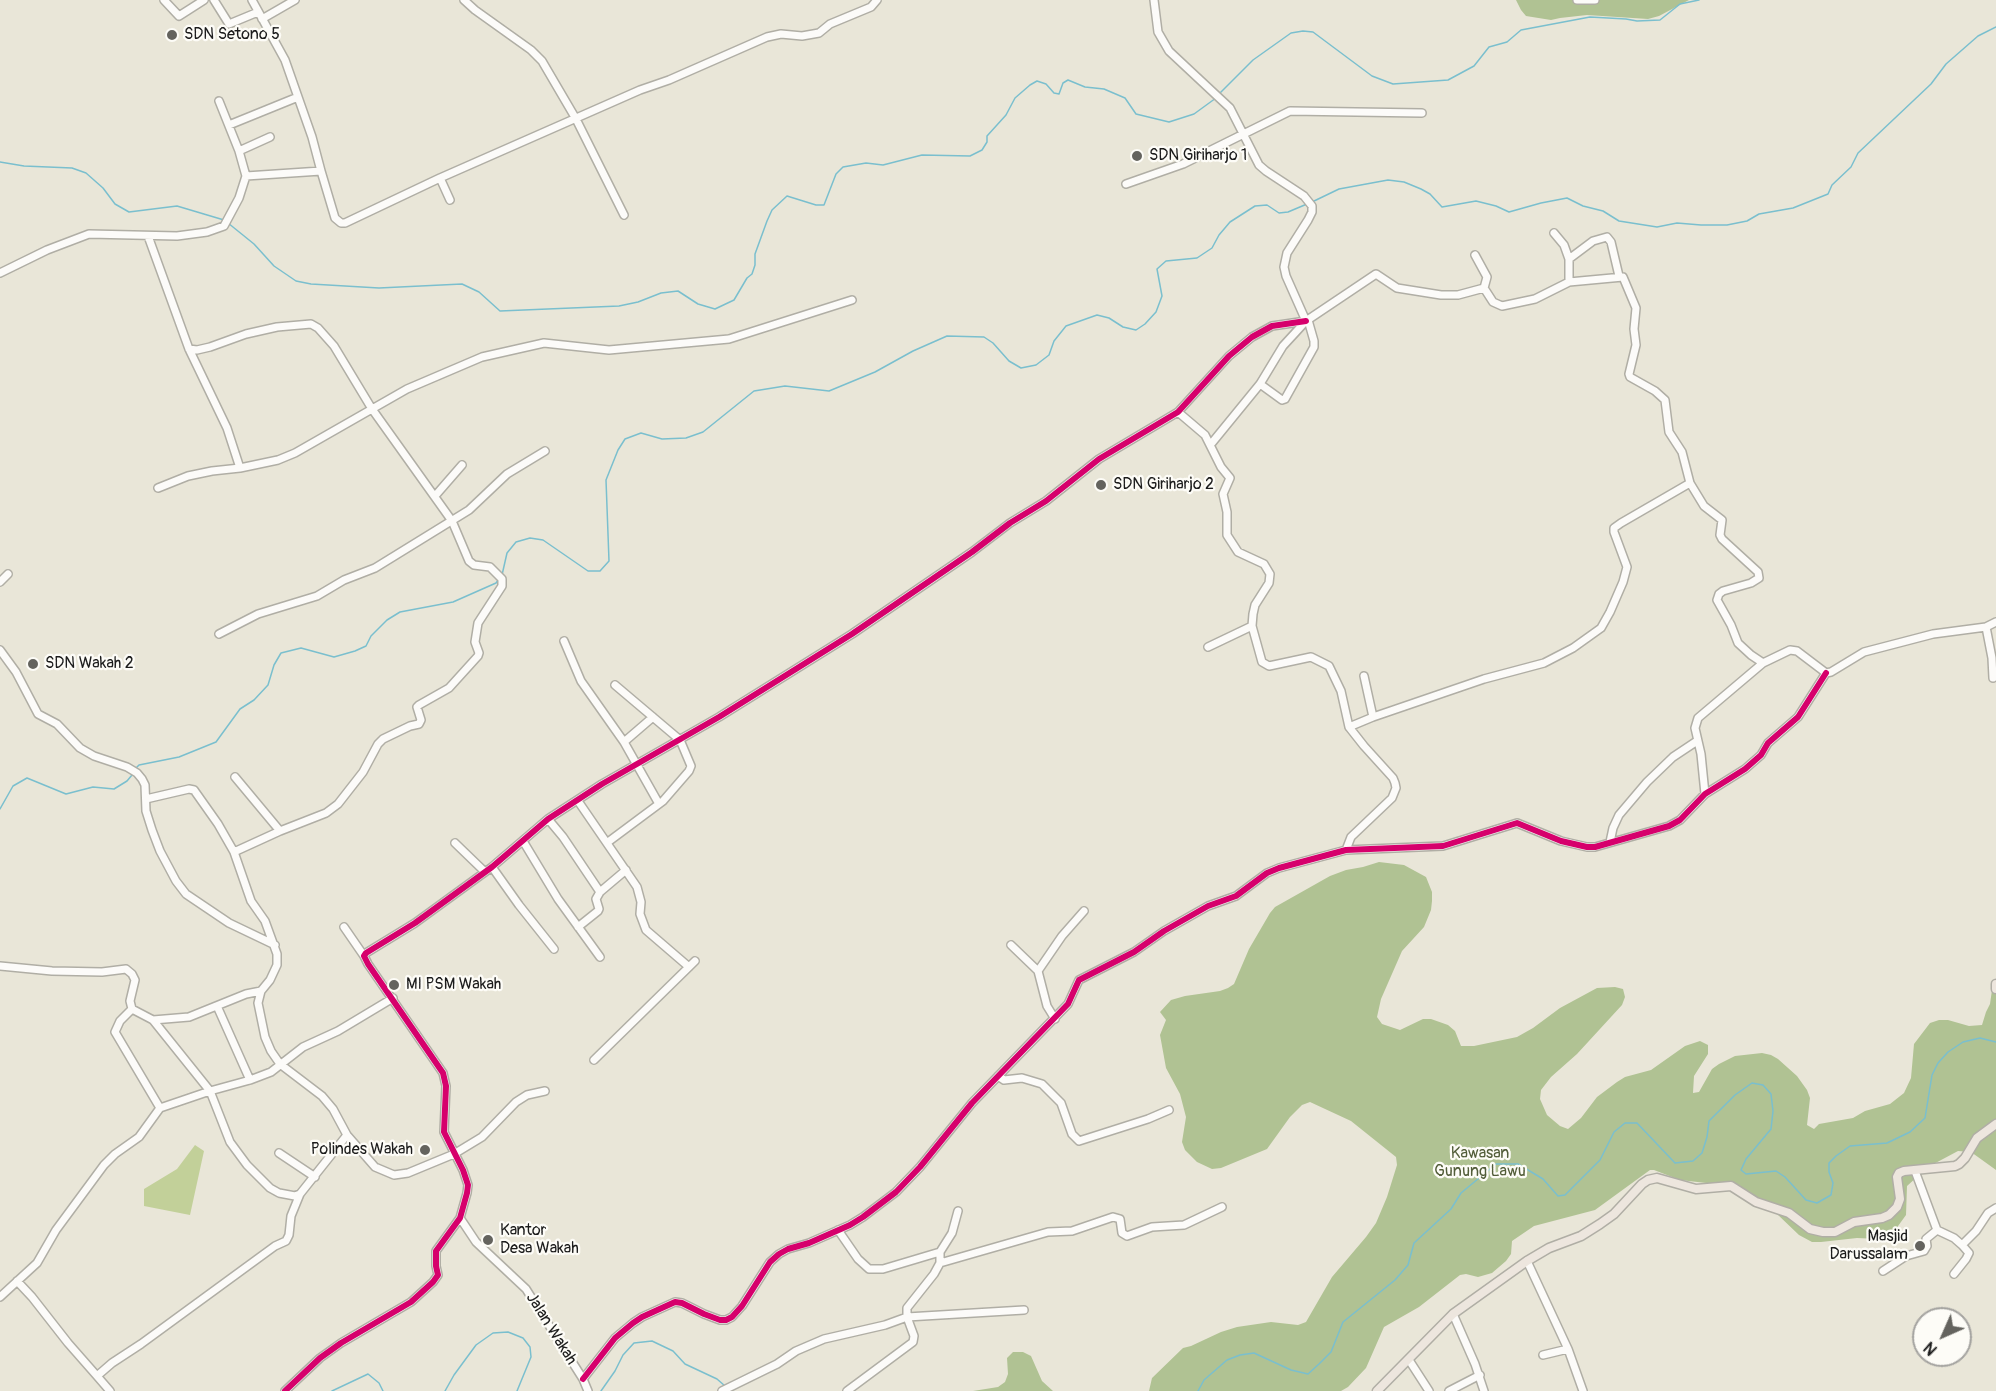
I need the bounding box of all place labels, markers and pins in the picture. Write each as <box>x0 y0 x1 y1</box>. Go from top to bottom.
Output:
place label: SDN Setono 5 <box>184 25 280 45</box>
marker: SDN Setono 5 <box>165 28 179 42</box>
place label: SDN Giriharjo 1 <box>1149 146 1247 166</box>
marker: SDN Giriharjo 1 <box>1130 149 1144 163</box>
place label: SDN Giriharjo 2 <box>1113 475 1214 495</box>
marker: SDN Giriharjo 2 <box>1094 478 1108 492</box>
place label: SDN Wakah 2 <box>45 654 134 674</box>
marker: SDN Wakah 2 <box>26 657 40 671</box>
place label: MI PSM Wakah <box>406 975 501 995</box>
marker: MI PSM Wakah <box>387 978 401 992</box>
place label: Polindes Wakah <box>311 1140 413 1160</box>
marker: Polindes Wakah <box>418 1143 432 1157</box>
place label: Kantor Desa Wakah <box>500 1221 579 1259</box>
place label: Masjid Darussalam <box>1830 1227 1908 1265</box>
marker: Kantor Desa Wakah <box>481 1233 495 1247</box>
marker: Masjid Darussalam <box>1913 1239 1927 1253</box>

